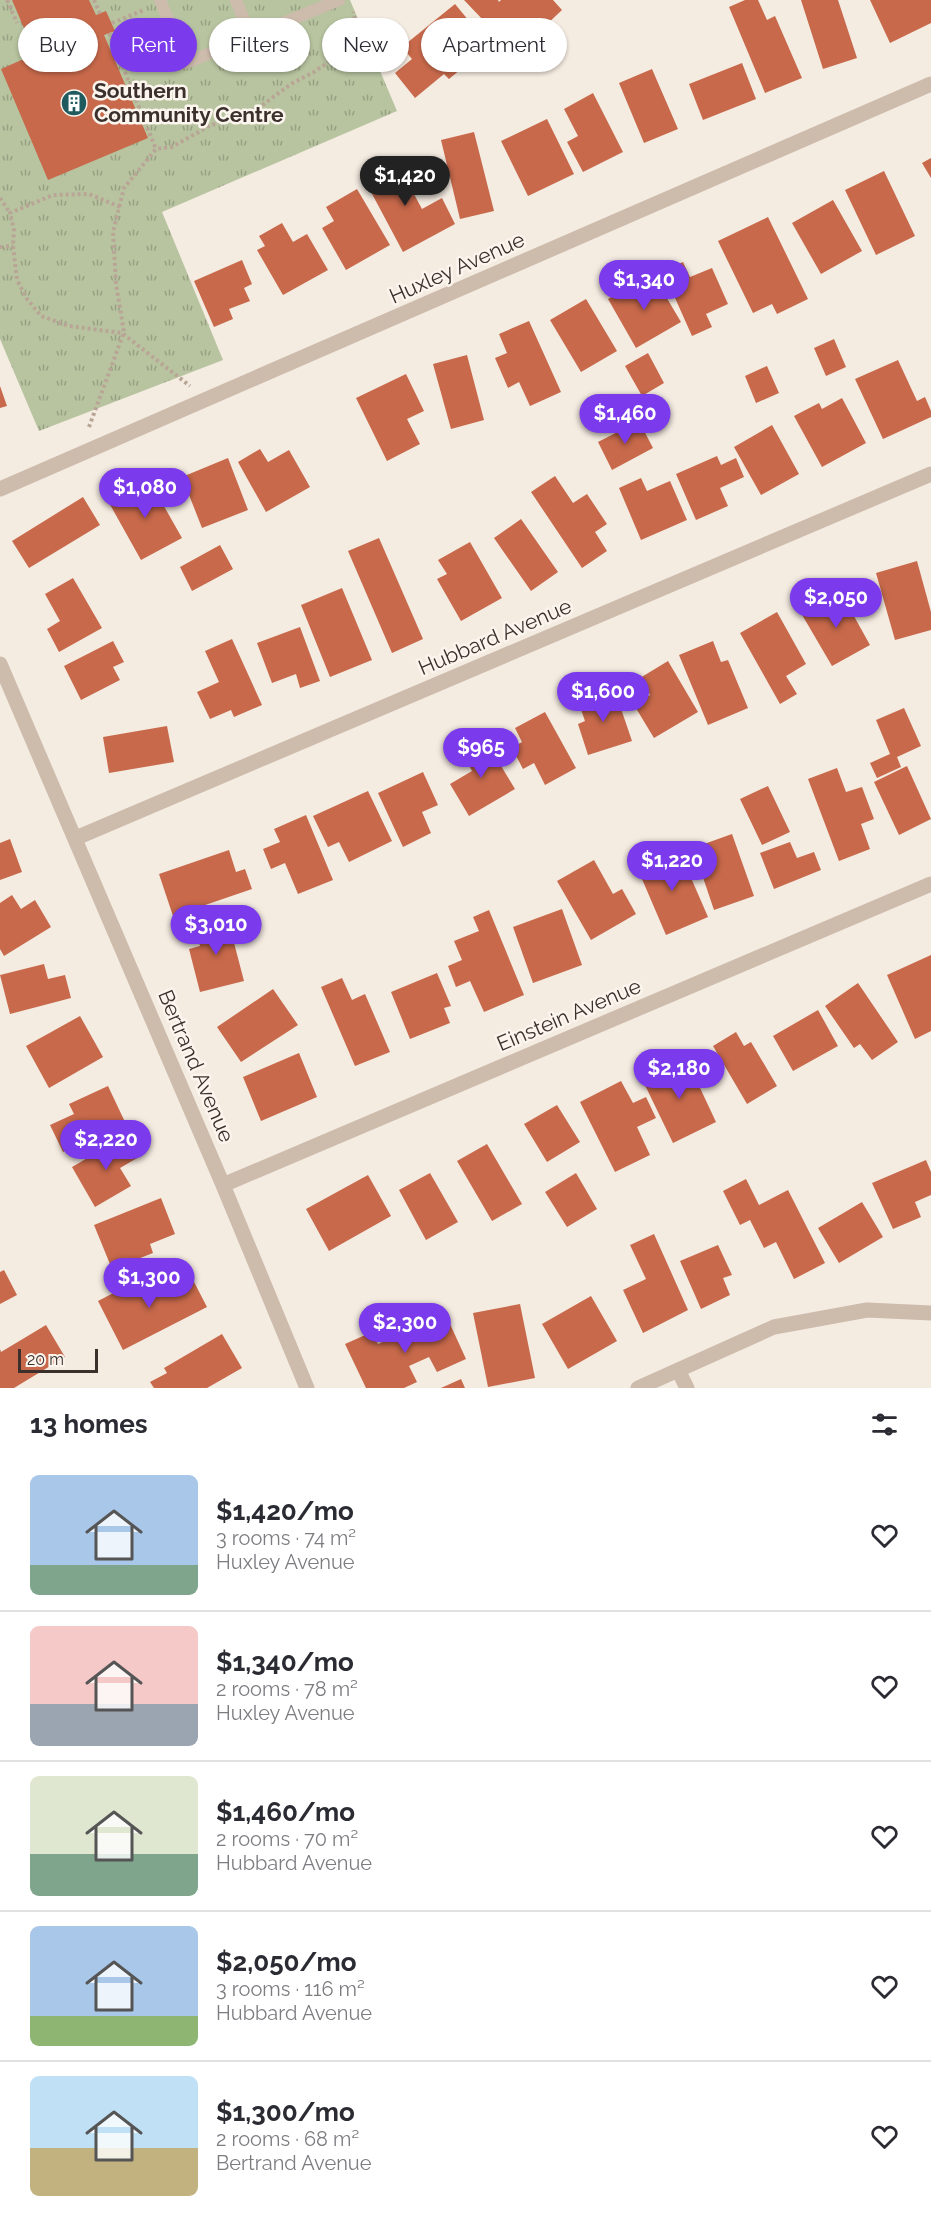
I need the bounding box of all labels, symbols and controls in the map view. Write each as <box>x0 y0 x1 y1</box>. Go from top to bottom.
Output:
chip: Buy <box>18 18 98 72</box>
chip: Rent <box>110 18 197 72</box>
chip: Filters <box>209 18 310 72</box>
chip: New <box>322 18 409 72</box>
chip: Apartment <box>421 18 567 72</box>
place label: Southern Community Centre <box>94 78 284 127</box>
building icon: Southern Community Centre <box>59 88 89 118</box>
pin: $1,420 <box>356 156 454 207</box>
text: $1,420 <box>374 163 436 187</box>
street label: Huxley Avenue <box>385 227 528 309</box>
pin: $1,340 <box>595 260 693 311</box>
text: $1,340 <box>613 267 675 291</box>
pin: $1,460 <box>576 394 674 445</box>
text: $1,460 <box>593 401 657 425</box>
pin: $1,080 <box>96 468 194 519</box>
text: $1,080 <box>113 475 177 499</box>
pin: $2,050 <box>787 578 885 629</box>
text: $2,050 <box>804 585 868 609</box>
street label: Hubbard Avenue <box>414 593 575 680</box>
pin: $1,600 <box>554 672 652 723</box>
text: $1,600 <box>571 679 635 703</box>
pin: $965 <box>445 728 517 779</box>
text: $965 <box>457 735 505 759</box>
pin: $1,220 <box>623 841 721 892</box>
text: $1,220 <box>641 848 703 872</box>
pin: $3,010 <box>167 905 265 956</box>
text: $3,010 <box>185 912 247 936</box>
street label: Einstein Avenue <box>493 973 645 1056</box>
street label: Bertrand Avenue <box>153 986 240 1146</box>
pin: $2,180 <box>630 1049 728 1100</box>
text: $2,180 <box>648 1056 710 1080</box>
pin: $2,220 <box>57 1120 155 1171</box>
text: $2,220 <box>74 1127 138 1151</box>
pin: $1,300 <box>100 1258 198 1309</box>
text: $1,300 <box>118 1265 180 1289</box>
pin: $2,300 <box>356 1303 454 1354</box>
text: $2,300 <box>373 1310 437 1334</box>
scale bar <box>18 1346 98 1374</box>
text: 20 m <box>27 1350 64 1369</box>
icon: filters <box>868 1408 901 1441</box>
text: 13 homes <box>30 1409 148 1439</box>
text: $1,420/mo <box>216 1496 354 1526</box>
icon: home <box>78 1499 150 1571</box>
icon: heart <box>868 1519 901 1552</box>
text: 3 rooms · 74 m² <box>216 1526 356 1550</box>
text: Huxley Avenue <box>216 1550 355 1574</box>
text: $1,340/mo <box>216 1647 354 1677</box>
icon: home <box>78 1650 150 1722</box>
icon: heart <box>868 1670 901 1703</box>
text: 2 rooms · 78 m² <box>216 1677 358 1701</box>
text: Huxley Avenue <box>216 1701 355 1725</box>
text: $1,460/mo <box>216 1797 355 1827</box>
icon: home <box>78 1800 150 1872</box>
icon: heart <box>868 1820 901 1853</box>
text: 2 rooms · 70 m² <box>216 1827 358 1851</box>
text: Hubbard Avenue <box>216 1851 372 1875</box>
text: $2,050/mo <box>216 1947 357 1977</box>
icon: home <box>78 1950 150 2022</box>
icon: heart <box>868 1970 901 2003</box>
text: 3 rooms · 116 m² <box>216 1977 365 2001</box>
text: Hubbard Avenue <box>216 2001 372 2025</box>
text: $1,300/mo <box>216 2097 355 2127</box>
icon: home <box>78 2100 150 2172</box>
icon: heart <box>868 2120 901 2153</box>
text: 2 rooms · 68 m² <box>216 2127 359 2151</box>
text: Bertrand Avenue <box>216 2151 371 2175</box>

